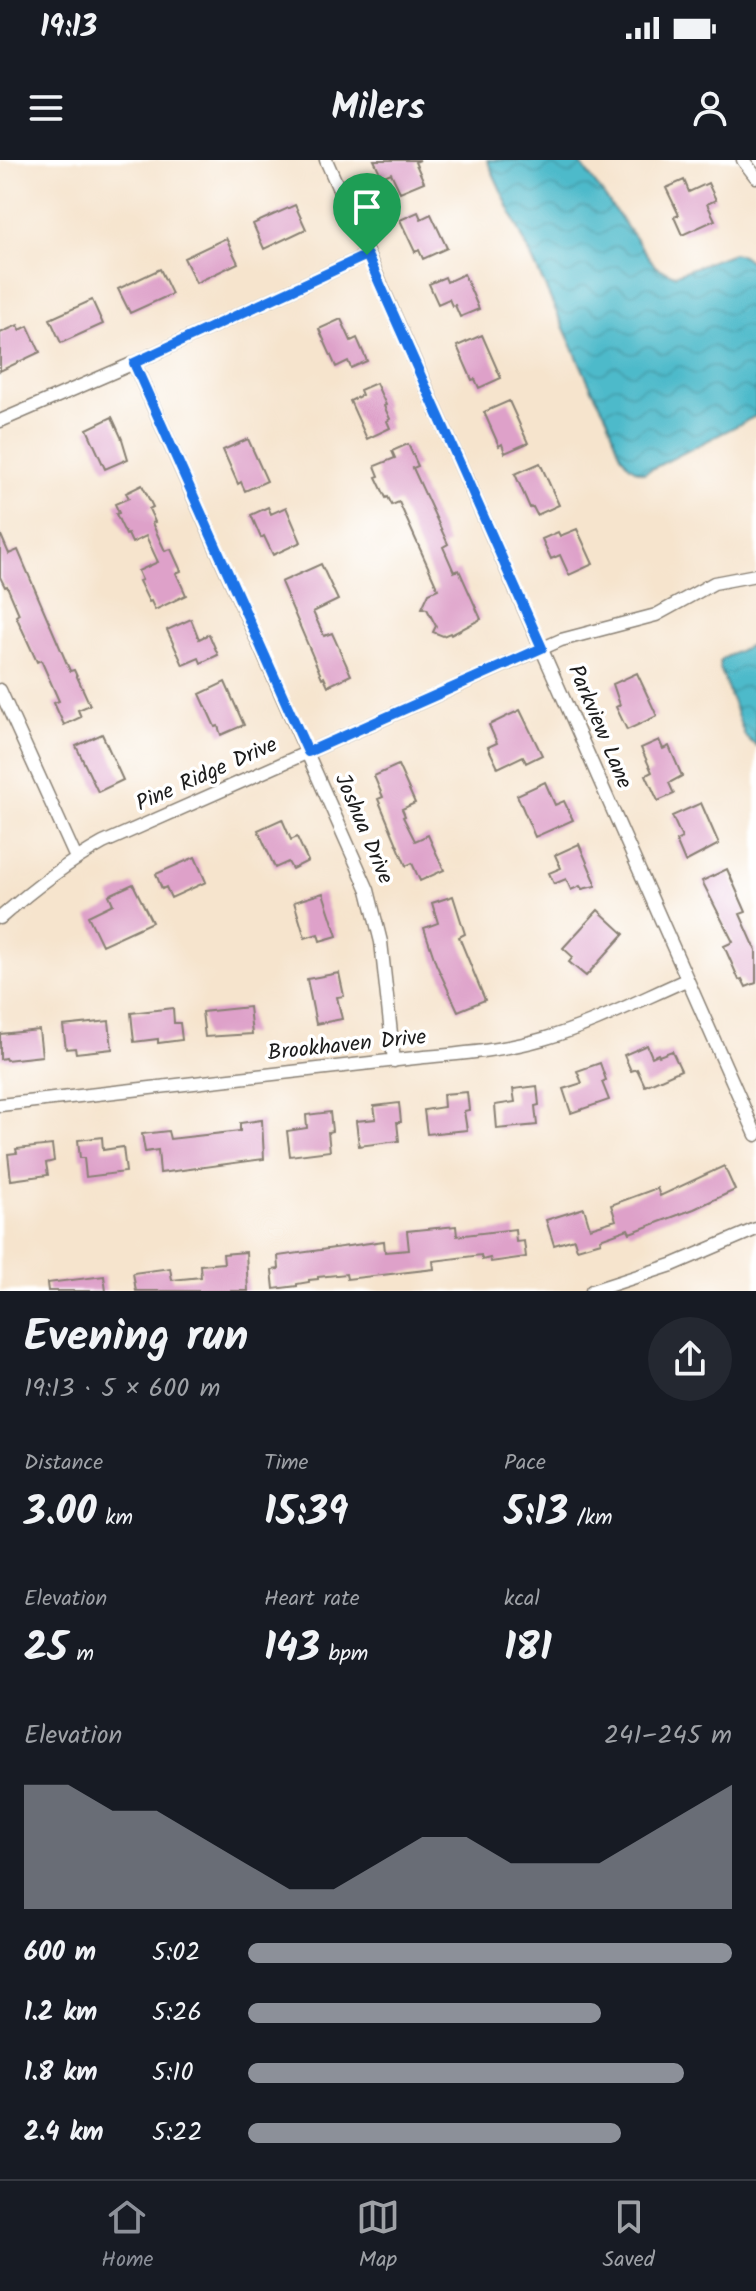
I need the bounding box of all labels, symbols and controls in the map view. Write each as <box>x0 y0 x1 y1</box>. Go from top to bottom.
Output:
text: 19:13 <box>40 4 97 52</box>
text: Milers <box>331 80 425 137</box>
icon: menu <box>24 86 68 130</box>
icon: person <box>688 86 732 130</box>
pin <box>333 173 401 255</box>
icon: arrive <box>345 185 389 229</box>
street label: Parkview Lane <box>557 659 641 795</box>
street label: Pine Ridge Drive <box>131 728 284 822</box>
street label: Joshua Drive <box>324 768 402 890</box>
street label: Brookhaven Drive <box>266 1020 428 1072</box>
text: Evening run <box>24 1303 248 1373</box>
button: share <box>648 1317 732 1401</box>
text: 19:13 · 5 × 600 m <box>24 1368 220 1410</box>
text: Distance <box>24 1446 103 1481</box>
text: Time <box>264 1446 308 1481</box>
text: Pace <box>504 1446 546 1481</box>
text: 3.00 <box>24 1481 96 1545</box>
text: 15:39 <box>264 1481 348 1545</box>
text: 5:13 <box>504 1481 568 1545</box>
text: km <box>96 1501 133 1536</box>
text: /km <box>568 1501 613 1536</box>
text: Elevation <box>24 1582 107 1617</box>
text: Heart rate <box>264 1582 360 1617</box>
text: kcal <box>504 1582 540 1617</box>
text: 25 <box>24 1617 68 1681</box>
text: 143 <box>264 1617 320 1681</box>
text: 181 <box>504 1617 552 1681</box>
text: m <box>68 1637 94 1672</box>
text: bpm <box>320 1637 368 1672</box>
text: Elevation <box>24 1715 122 1757</box>
text: 241–245 m <box>604 1715 732 1757</box>
text: 600 m <box>24 1932 96 1974</box>
text: 5:02 <box>152 1932 200 1974</box>
text: 1.2 km <box>24 1992 97 2034</box>
text: 5:26 <box>152 1992 202 2034</box>
text: 1.8 km <box>24 2052 97 2094</box>
text: 5:10 <box>152 2052 194 2094</box>
text: 2.4 km <box>24 2112 104 2154</box>
text: 5:22 <box>152 2112 203 2154</box>
tab: Home <box>101 2195 153 2278</box>
tab: Map <box>356 2195 400 2278</box>
tab: Saved <box>603 2195 655 2278</box>

